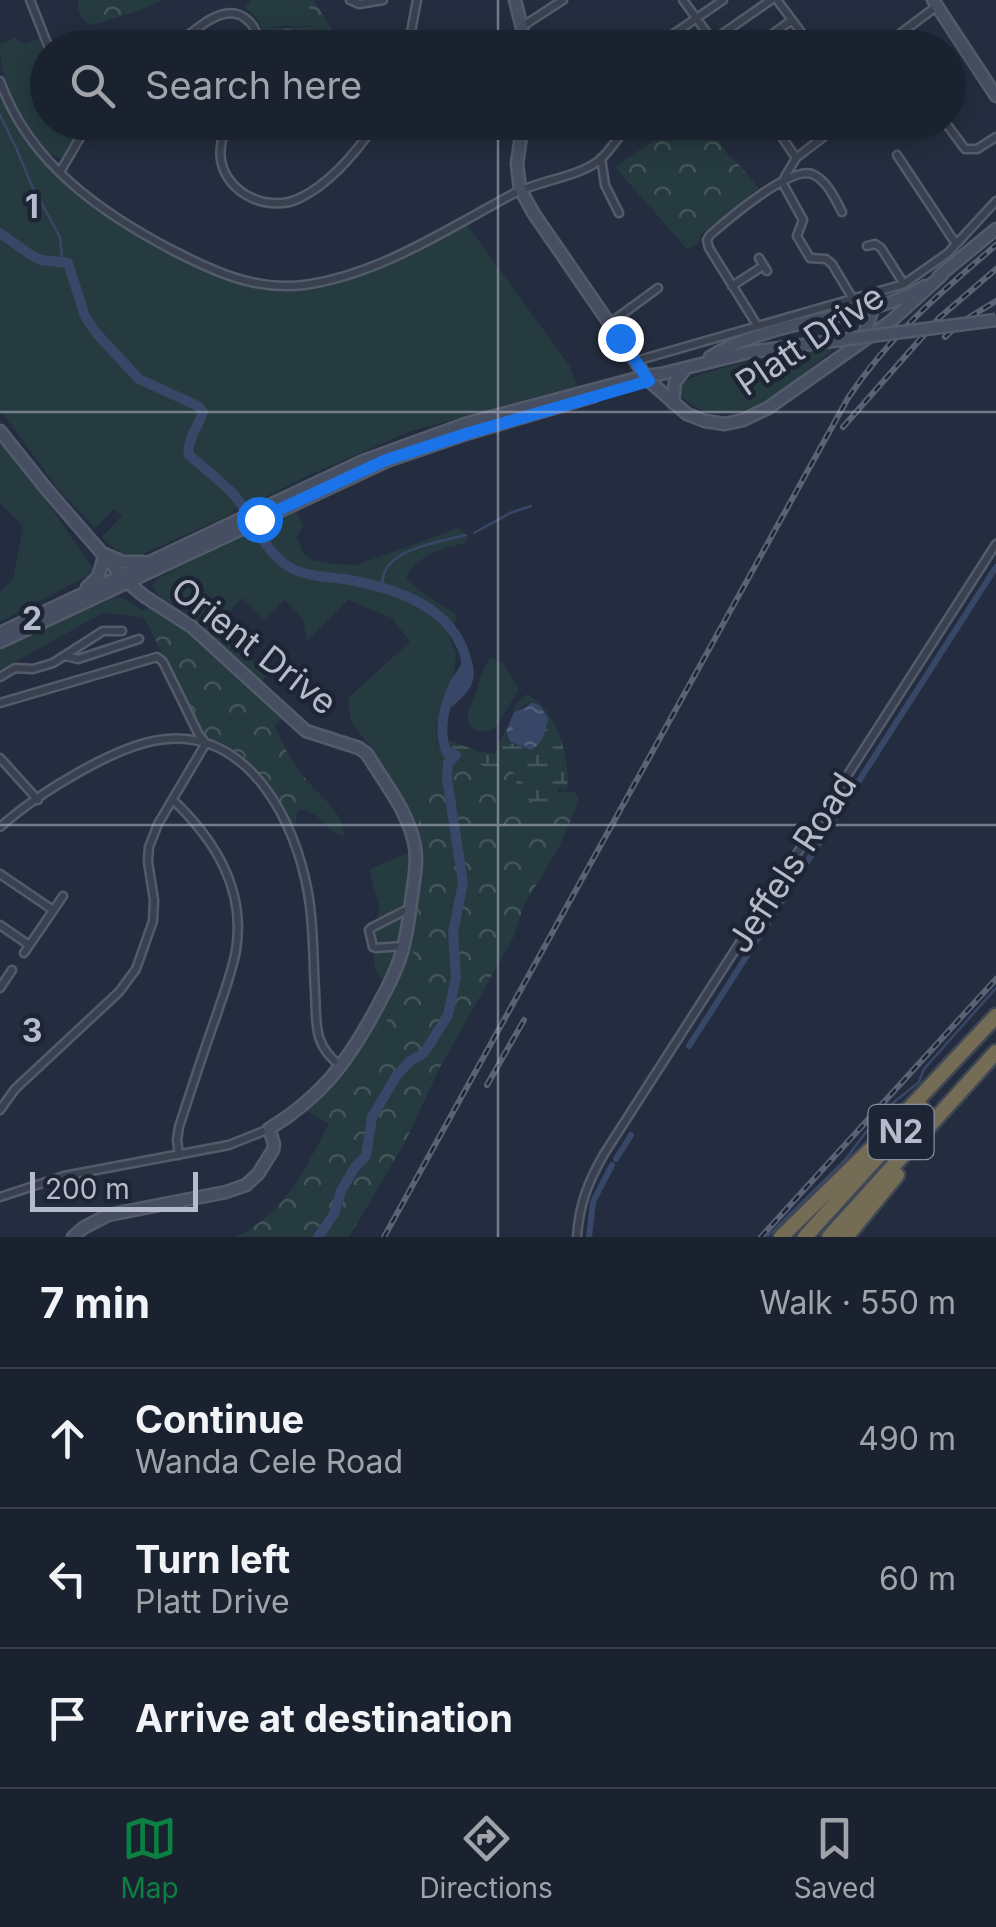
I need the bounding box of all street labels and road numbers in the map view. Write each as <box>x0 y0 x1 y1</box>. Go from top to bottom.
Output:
street label: Platt Drive <box>728 274 891 404</box>
street label: Orient Drive <box>164 568 346 723</box>
street label: Jeffels Road <box>718 765 865 960</box>
road number: N2 <box>868 1105 934 1159</box>

